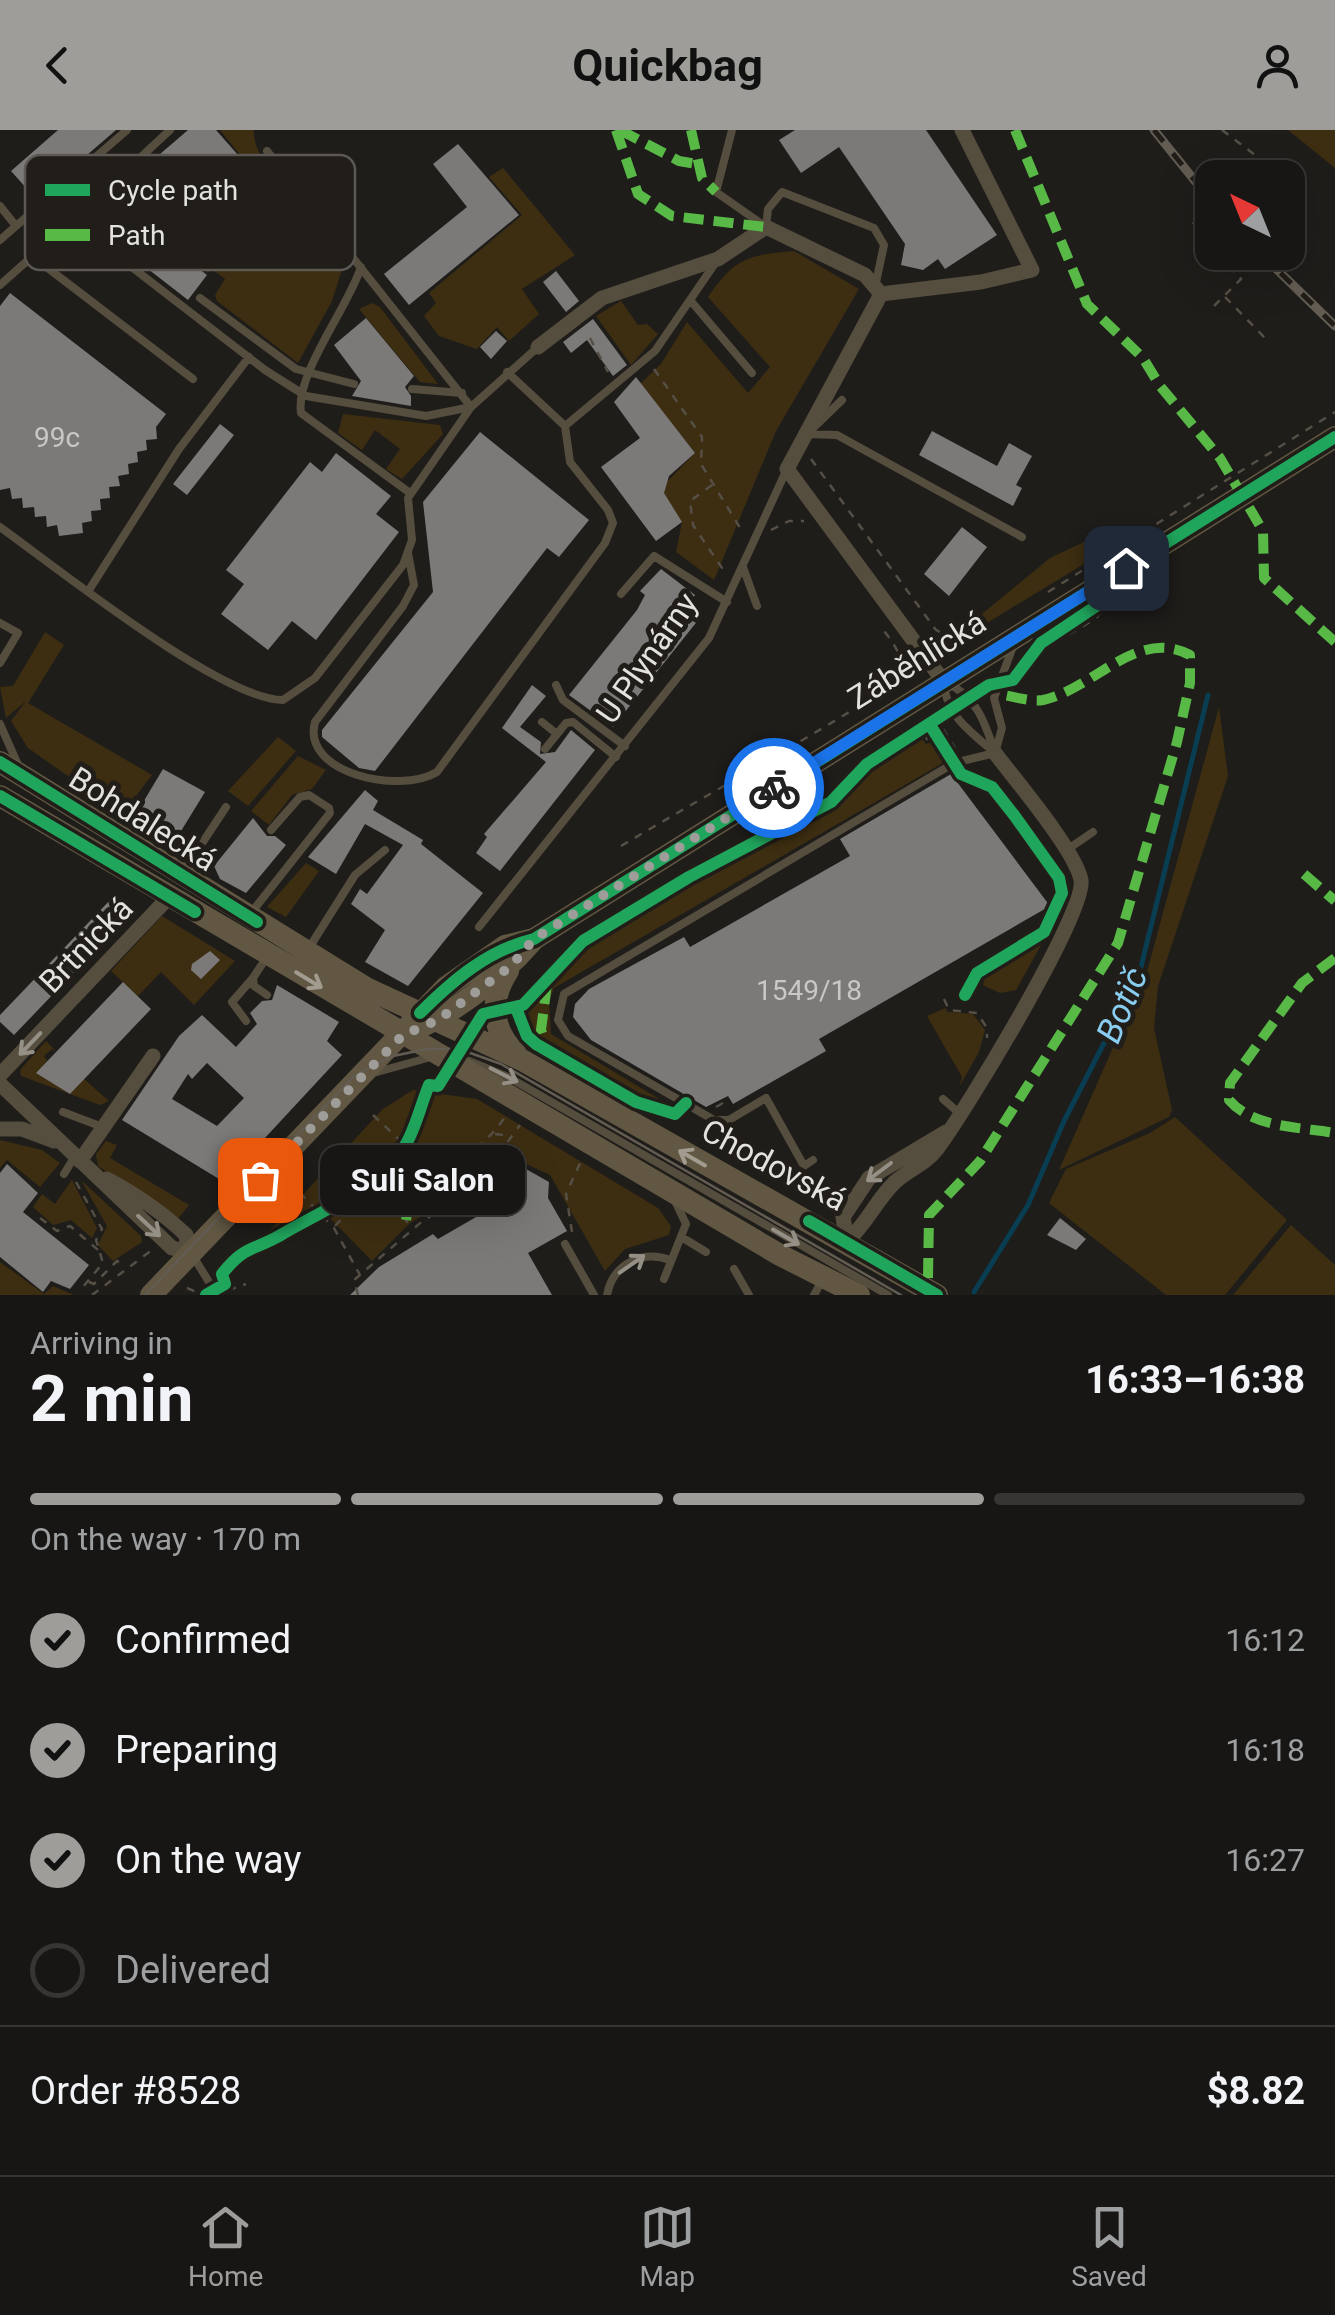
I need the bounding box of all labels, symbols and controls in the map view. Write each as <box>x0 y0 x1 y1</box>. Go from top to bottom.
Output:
icon: back <box>30 38 85 93</box>
icon: person <box>1250 38 1305 93</box>
text: Quickbag <box>572 39 763 92</box>
legend <box>25 155 355 270</box>
north arrow <box>1195 160 1305 270</box>
map controls <box>1195 160 1305 270</box>
text: Cycle path <box>108 174 238 207</box>
text: Path <box>108 219 165 252</box>
house number: 99c <box>34 421 80 454</box>
pin <box>1084 526 1169 611</box>
icon: home <box>1099 541 1154 596</box>
street label: U Plynárny <box>588 585 706 731</box>
street label: Záběhlická <box>841 603 993 717</box>
courier <box>724 738 824 838</box>
street label: Bohdalecká <box>62 759 224 879</box>
icon: bike <box>747 761 802 816</box>
street label: Brtnická <box>31 889 141 1001</box>
water label: Botič <box>1088 961 1157 1049</box>
one-way arrow <box>294 970 323 990</box>
house number: 1549/18 <box>756 974 862 1007</box>
one-way arrow <box>18 1031 42 1055</box>
one-way arrow <box>489 1066 519 1086</box>
street label: Chodovská <box>695 1111 853 1219</box>
pin <box>218 1138 303 1223</box>
callout: Suli Salon <box>320 1145 525 1215</box>
one-way arrow <box>678 1148 708 1168</box>
icon: bag <box>233 1153 288 1208</box>
text: Suli Salon <box>351 1161 494 1199</box>
one-way arrow <box>866 1162 893 1183</box>
one-way arrow <box>136 1214 161 1237</box>
one-way arrow <box>771 1227 801 1247</box>
one-way arrow <box>618 1253 645 1274</box>
text: Arriving in <box>30 1324 173 1362</box>
text: 16:33–16:38 <box>1085 1358 1305 1402</box>
text: 2 min <box>30 1361 193 1437</box>
text: On the way · 170 m <box>30 1520 301 1558</box>
icon: check <box>30 1613 85 1668</box>
text: Confirmed <box>115 1618 291 1662</box>
text: 16:12 <box>1225 1621 1305 1659</box>
icon: check <box>30 1723 85 1778</box>
text: Preparing <box>115 1728 278 1772</box>
text: 16:18 <box>1225 1731 1305 1769</box>
icon: check <box>30 1833 85 1888</box>
text: On the way <box>115 1838 301 1882</box>
text: 16:27 <box>1225 1841 1305 1879</box>
text: Delivered <box>115 1948 271 1992</box>
text: Order #8528 <box>30 2069 241 2113</box>
text: $8.82 <box>1207 2069 1305 2113</box>
tab: Home <box>188 2200 263 2293</box>
tab: Map <box>640 2200 695 2293</box>
tab: Saved <box>1071 2200 1147 2293</box>

